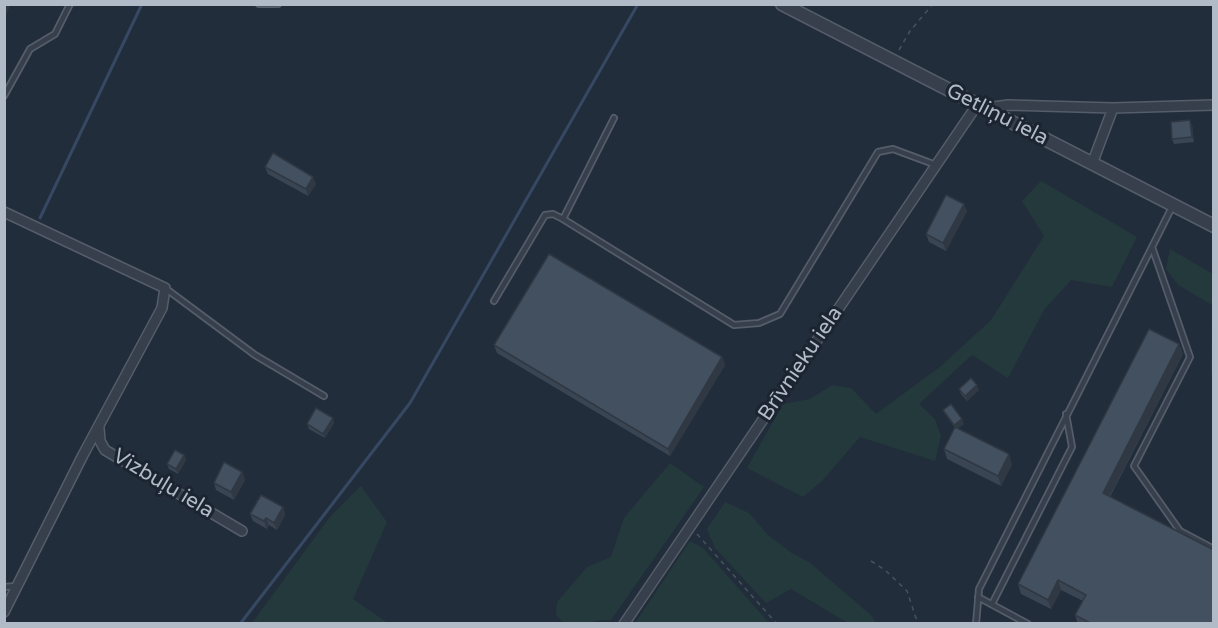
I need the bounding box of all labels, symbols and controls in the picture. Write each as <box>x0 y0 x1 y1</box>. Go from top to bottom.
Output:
street label: Getliņu iela <box>942 78 1052 152</box>
street label: Brīvnieku iela <box>753 302 849 426</box>
street label: Vizbuļu iela <box>108 444 218 524</box>

